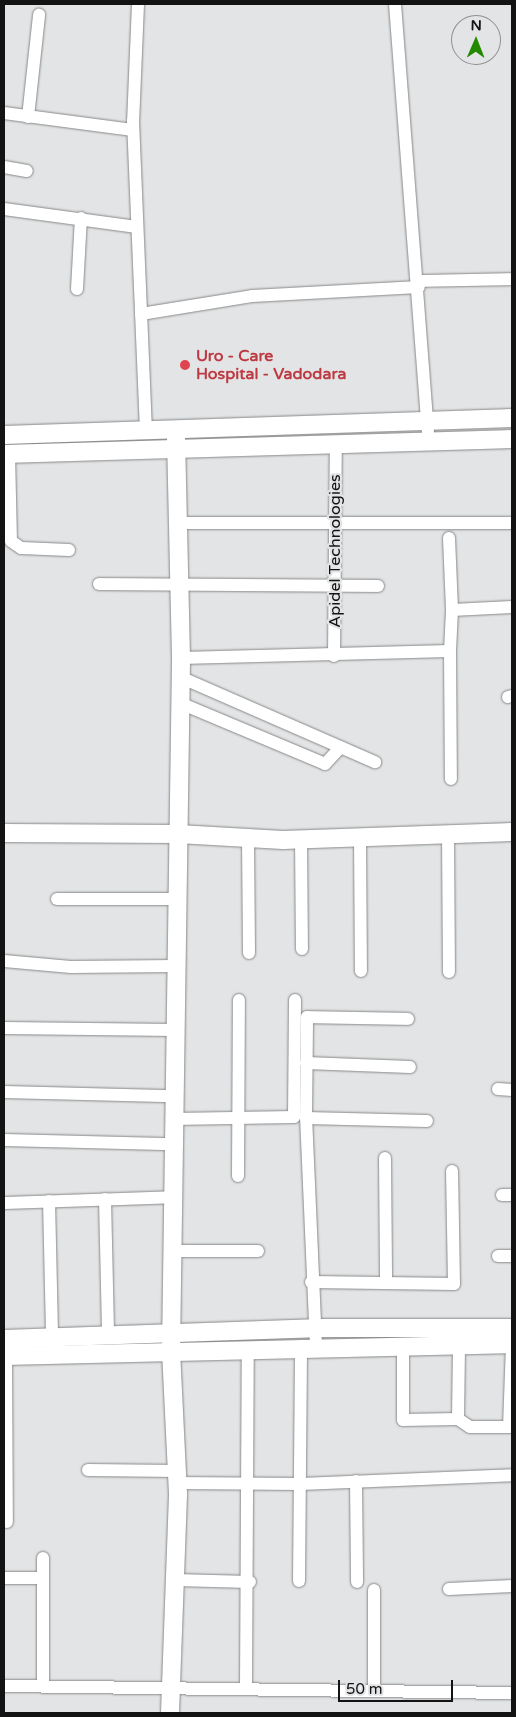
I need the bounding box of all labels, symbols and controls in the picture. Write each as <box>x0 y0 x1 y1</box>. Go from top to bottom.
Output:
north arrow <box>451 15 501 65</box>
text: N <box>470 17 482 34</box>
place label: Uro - Care Hospital - Vadodara <box>196 346 347 384</box>
marker: Uro - Care Hospital - Vadodara <box>178 358 192 372</box>
street label: Apidel Technologies <box>325 474 345 628</box>
scale bar <box>341 1670 456 1702</box>
text: 50 m <box>346 1680 383 1698</box>

